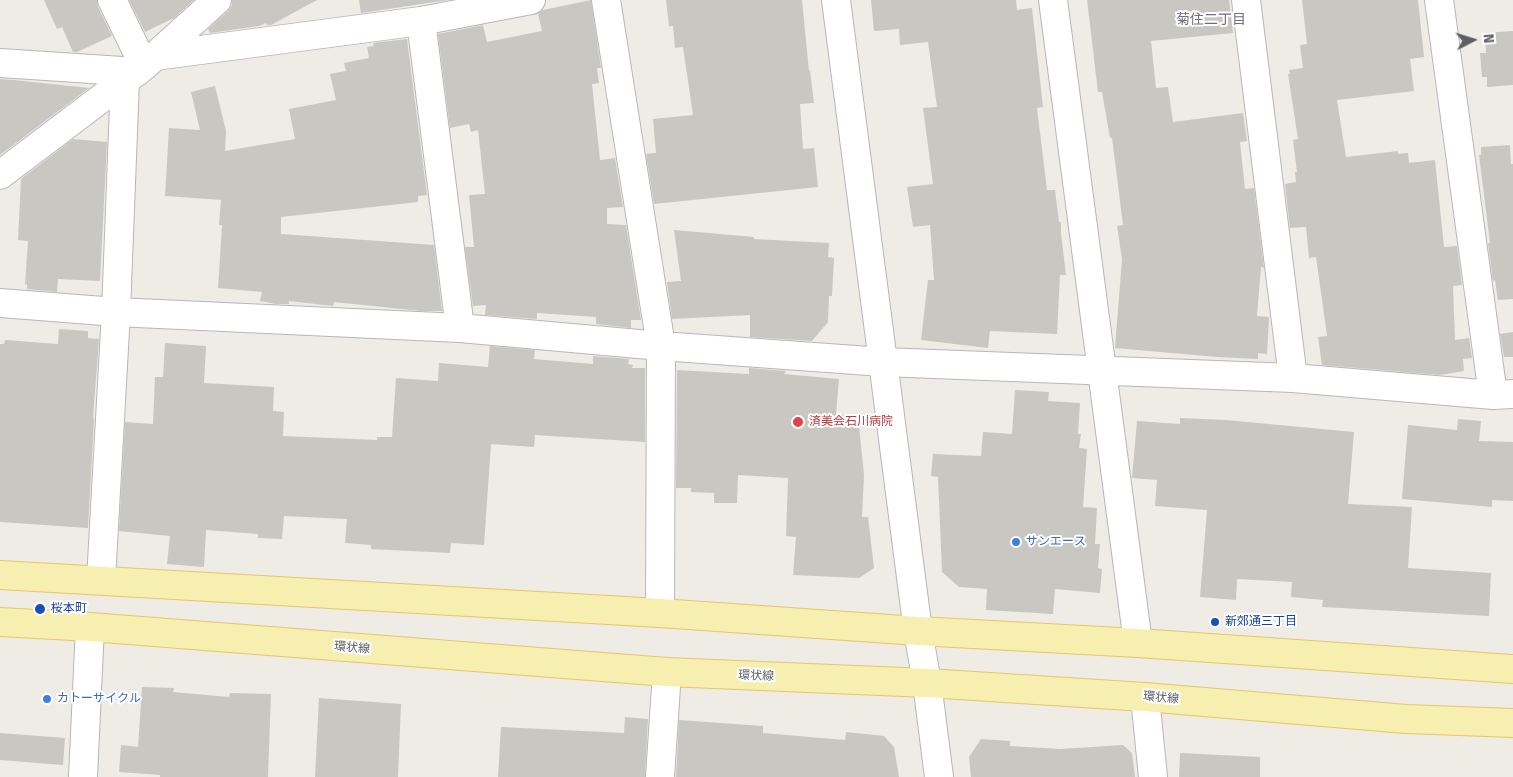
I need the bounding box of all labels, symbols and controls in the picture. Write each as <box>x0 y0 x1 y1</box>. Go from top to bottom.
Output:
district label: 菊住二丁目 <box>1176 12 1246 28</box>
north arrow <box>1448 15 1498 65</box>
text: N <box>1480 33 1497 44</box>
marker: 済美会石川病院 <box>791 415 805 429</box>
place label: 済美会石川病院 <box>809 415 893 429</box>
place label: サンエース <box>1026 535 1086 549</box>
marker: サンエース <box>1010 536 1022 548</box>
marker: 桜本町 <box>33 602 47 616</box>
place label: 桜本町 <box>51 602 87 616</box>
place label: 新郊通三丁目 <box>1225 615 1297 629</box>
marker: 新郊通三丁目 <box>1209 616 1221 628</box>
street label: 環状線 <box>333 639 371 657</box>
street label: 環状線 <box>738 668 774 684</box>
street label: 環状線 <box>1142 689 1180 707</box>
place label: カトーサイクル <box>57 692 141 706</box>
marker: カトーサイクル <box>41 693 53 705</box>

